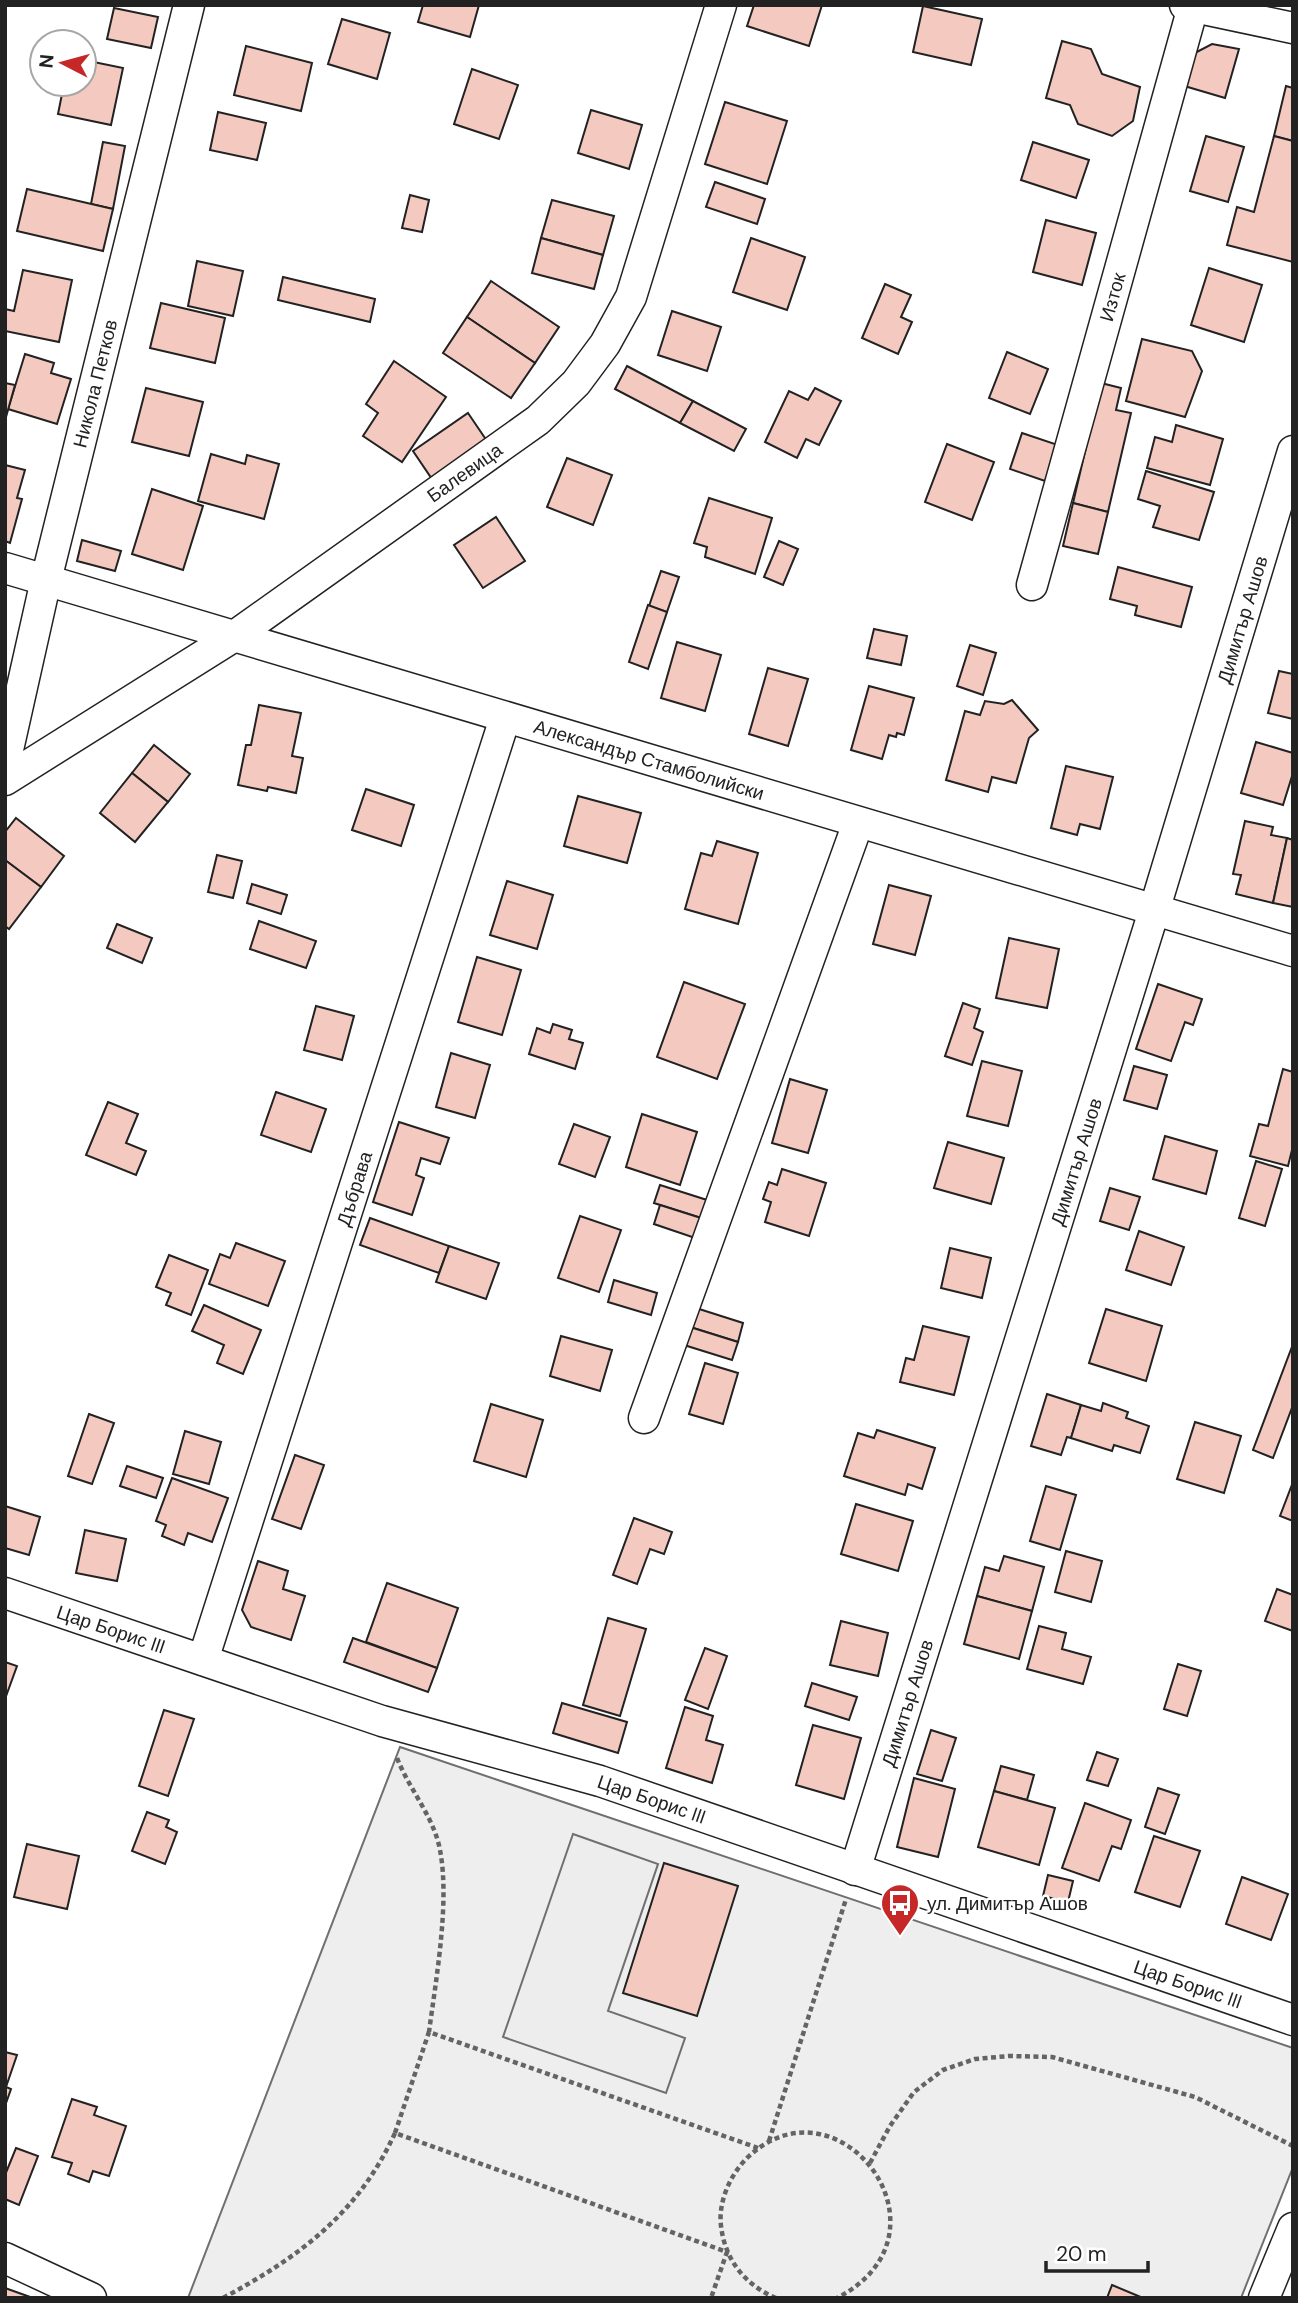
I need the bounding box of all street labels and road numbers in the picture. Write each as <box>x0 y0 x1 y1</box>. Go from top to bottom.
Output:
street label: Изток <box>1094 269 1131 324</box>
street label: Никола Петков <box>67 317 123 450</box>
street label: Балевица <box>422 437 507 508</box>
street label: Димитър Ашов <box>1211 553 1273 686</box>
street label: Александър Стамболийски <box>531 713 767 806</box>
street label: Димитър Ашов <box>1044 1095 1107 1228</box>
street label: Дъбрава <box>330 1148 378 1229</box>
street label: Цар Борис III <box>54 1599 169 1659</box>
street label: Димитър Ашов <box>876 1636 939 1770</box>
street label: Цар Борис III <box>594 1769 709 1829</box>
street label: Цар Борис III <box>1130 1953 1245 2014</box>

